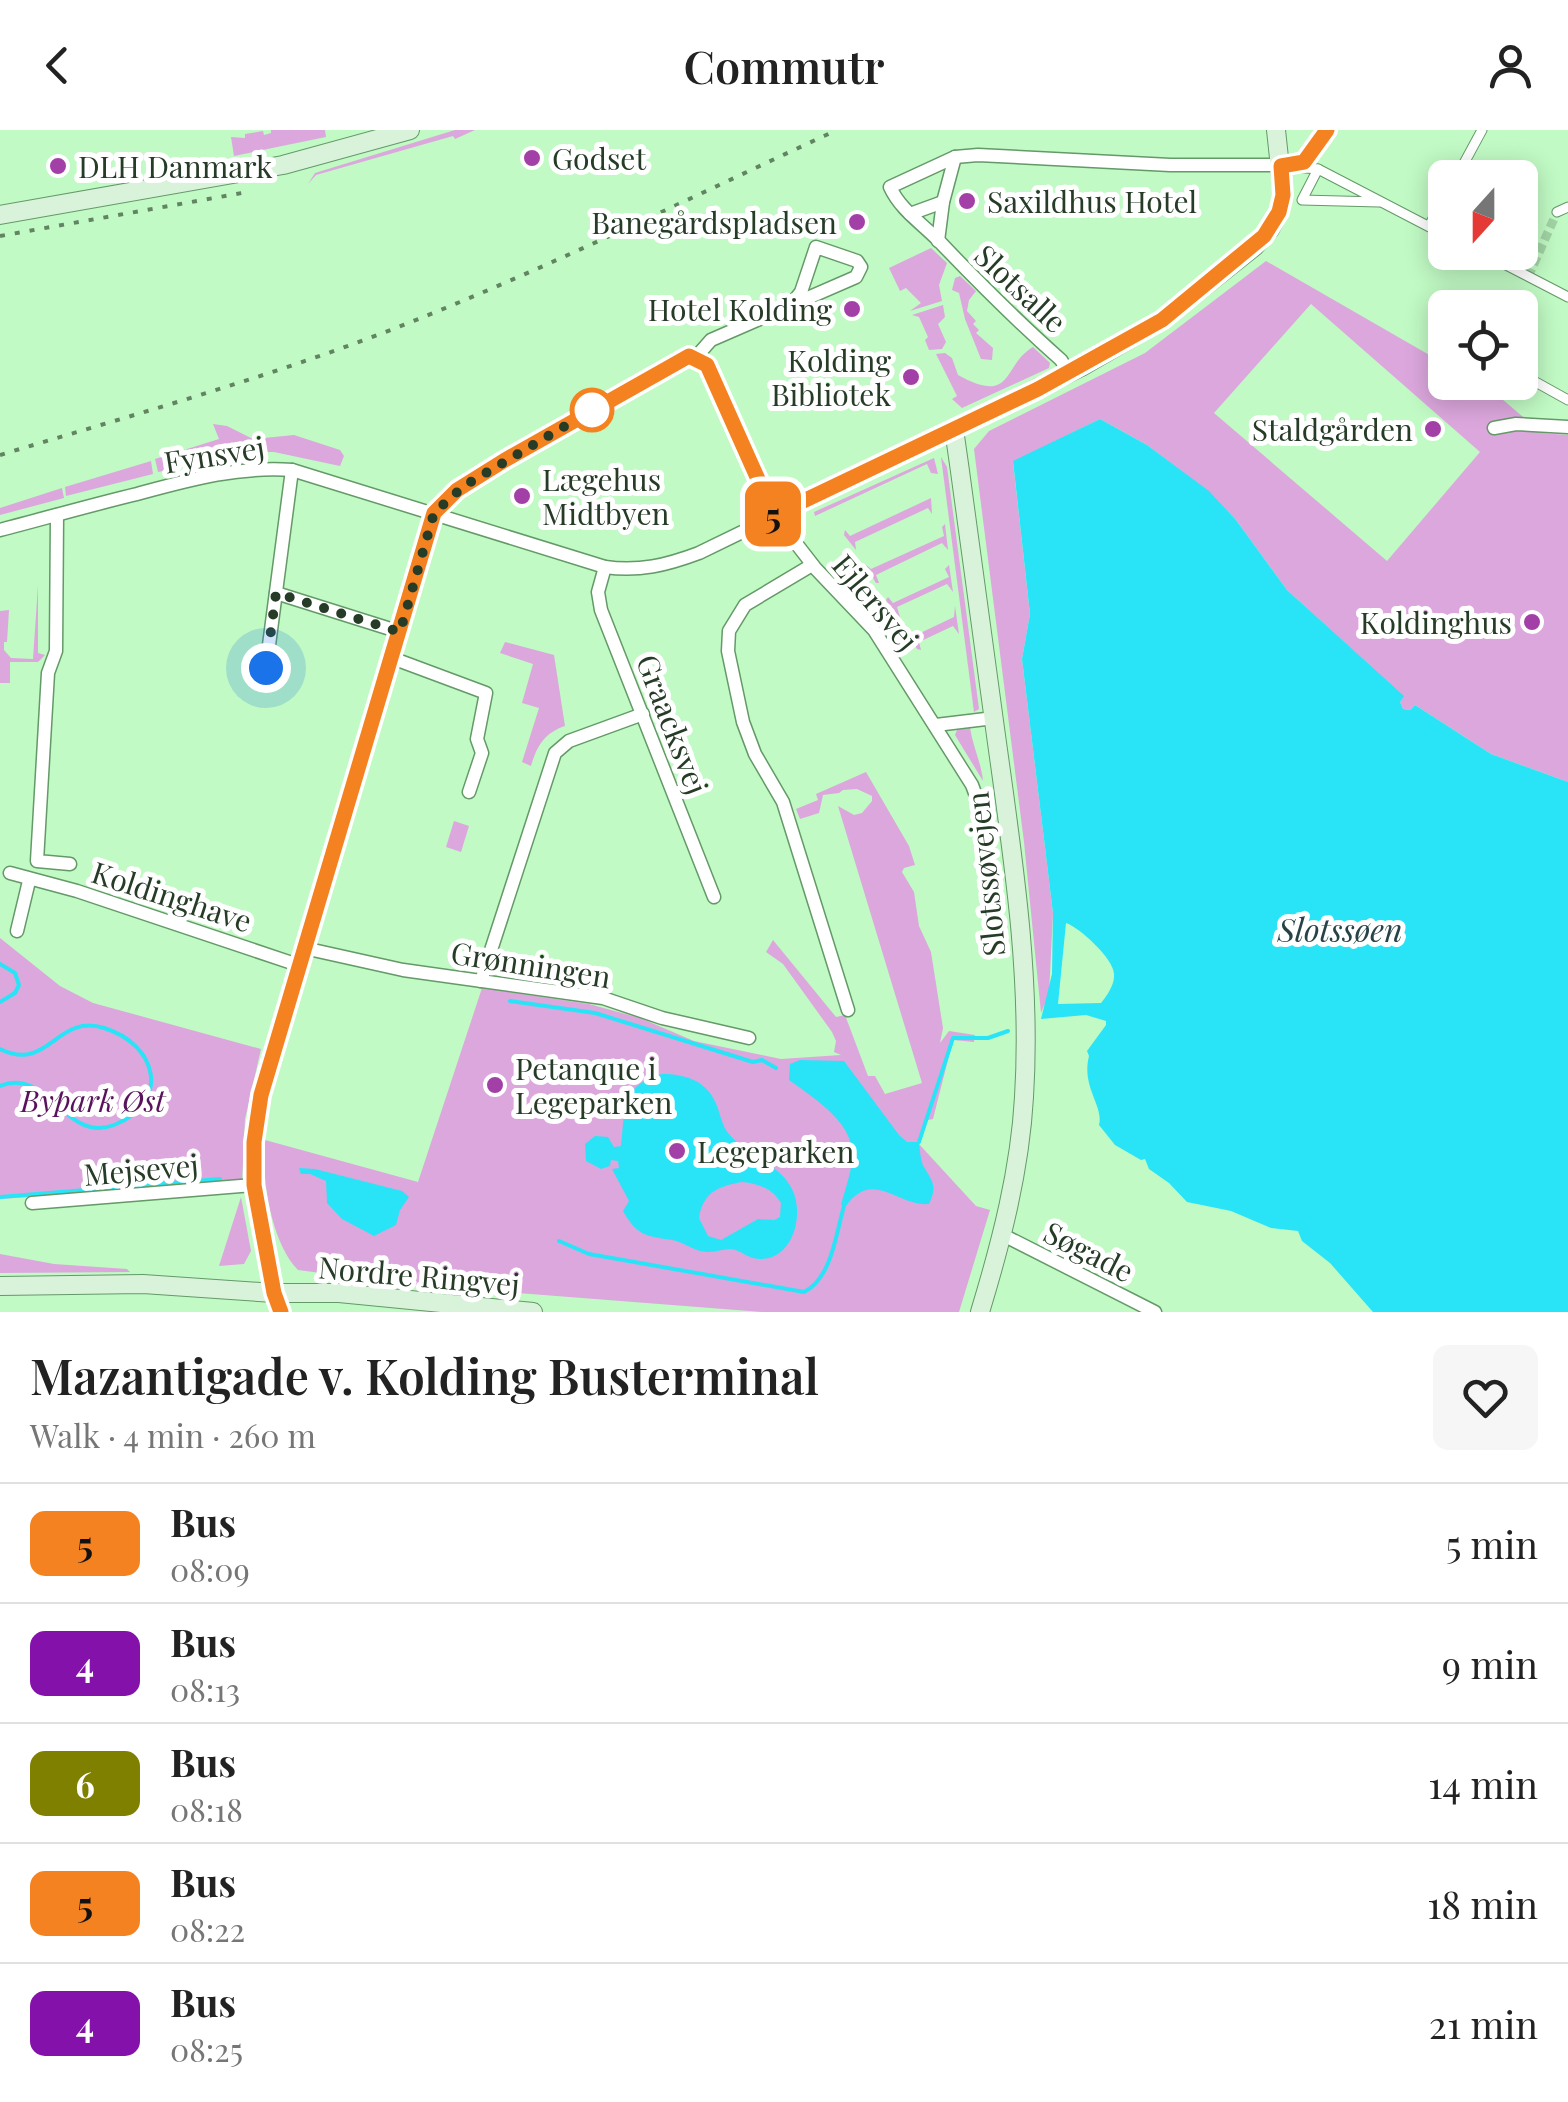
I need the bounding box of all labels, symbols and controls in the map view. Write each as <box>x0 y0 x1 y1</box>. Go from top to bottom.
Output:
text: Commutr <box>684 35 884 95</box>
icon: back <box>30 38 85 93</box>
icon: person <box>1483 38 1538 93</box>
place label: Godset <box>552 138 647 178</box>
place label: DLH Danmark <box>78 146 273 186</box>
marker: Godset <box>521 147 543 169</box>
marker: DLH Danmark <box>47 155 69 177</box>
north arrow <box>1428 160 1538 270</box>
map controls <box>1428 160 1538 400</box>
place label: Saxildhus Hotel <box>987 181 1197 221</box>
marker: Saxildhus Hotel <box>956 190 978 212</box>
place label: Banegårdspladsen <box>591 202 837 242</box>
marker: Banegårdspladsen <box>846 211 868 233</box>
street label: Slotsalle <box>966 235 1076 341</box>
place label: Hotel Kolding <box>648 289 832 329</box>
button: locate <box>1428 290 1538 400</box>
marker: Hotel Kolding <box>841 298 863 320</box>
place label: Kolding Bibliotek <box>771 340 891 414</box>
marker: Kolding Bibliotek <box>900 366 922 388</box>
unlabelled marker <box>571 389 613 431</box>
place label: Staldgården <box>1252 409 1413 449</box>
marker: Staldgården <box>1422 418 1444 440</box>
street label: Fynsvej <box>161 426 267 482</box>
place label: Lægehus Midtbyen <box>542 459 670 533</box>
line badge: 5 <box>740 482 806 546</box>
marker: Lægehus Midtbyen <box>511 485 533 507</box>
text: 5 <box>765 491 781 538</box>
street label: Ejlersvej <box>824 545 928 659</box>
place label: Koldinghus <box>1360 602 1512 642</box>
marker: Koldinghus <box>1521 611 1543 633</box>
your location <box>241 643 291 693</box>
street label: Graacksvej <box>628 648 718 800</box>
street label: Slotssøvejen <box>956 790 1014 958</box>
street label: Koldinghave <box>87 851 257 941</box>
water label: Slotssøen <box>1276 907 1403 950</box>
street label: Grønningen <box>448 932 614 996</box>
place label: Petanque i Legeparken <box>515 1048 672 1122</box>
marker: Petanque i Legeparken <box>484 1074 506 1096</box>
park label: Bypark Øst <box>20 1080 167 1120</box>
place label: Legeparken <box>697 1131 854 1171</box>
marker: Legeparken <box>666 1140 688 1162</box>
street label: Mejsevej <box>82 1144 200 1194</box>
street label: Søgade <box>1037 1211 1141 1291</box>
street label: Nordre Ringvej <box>317 1246 521 1304</box>
text: Mazantigade v. Kolding Busterminal <box>30 1343 819 1407</box>
button: heart <box>1433 1345 1538 1450</box>
text: Walk · 4 min · 260 m <box>30 1413 316 1456</box>
text: Bus <box>170 1496 236 1547</box>
text: 5 min <box>1446 1518 1538 1569</box>
text: 5 <box>77 1520 93 1567</box>
text: 08:09 <box>170 1547 250 1590</box>
text: Bus <box>170 1616 236 1667</box>
text: 9 min <box>1442 1638 1538 1689</box>
text: 4 <box>76 1640 94 1687</box>
text: 08:13 <box>170 1667 240 1710</box>
text: Bus <box>170 1736 236 1787</box>
text: 14 min <box>1428 1758 1538 1809</box>
text: 6 <box>75 1760 95 1807</box>
text: 08:18 <box>170 1787 243 1830</box>
text: Bus <box>170 1856 236 1907</box>
text: 18 min <box>1427 1878 1538 1929</box>
text: 5 <box>77 1880 93 1927</box>
text: 08:22 <box>170 1907 245 1950</box>
text: Bus <box>170 1976 236 2027</box>
text: 21 min <box>1429 1998 1538 2049</box>
text: 4 <box>76 2000 94 2047</box>
text: 08:25 <box>170 2027 243 2070</box>

